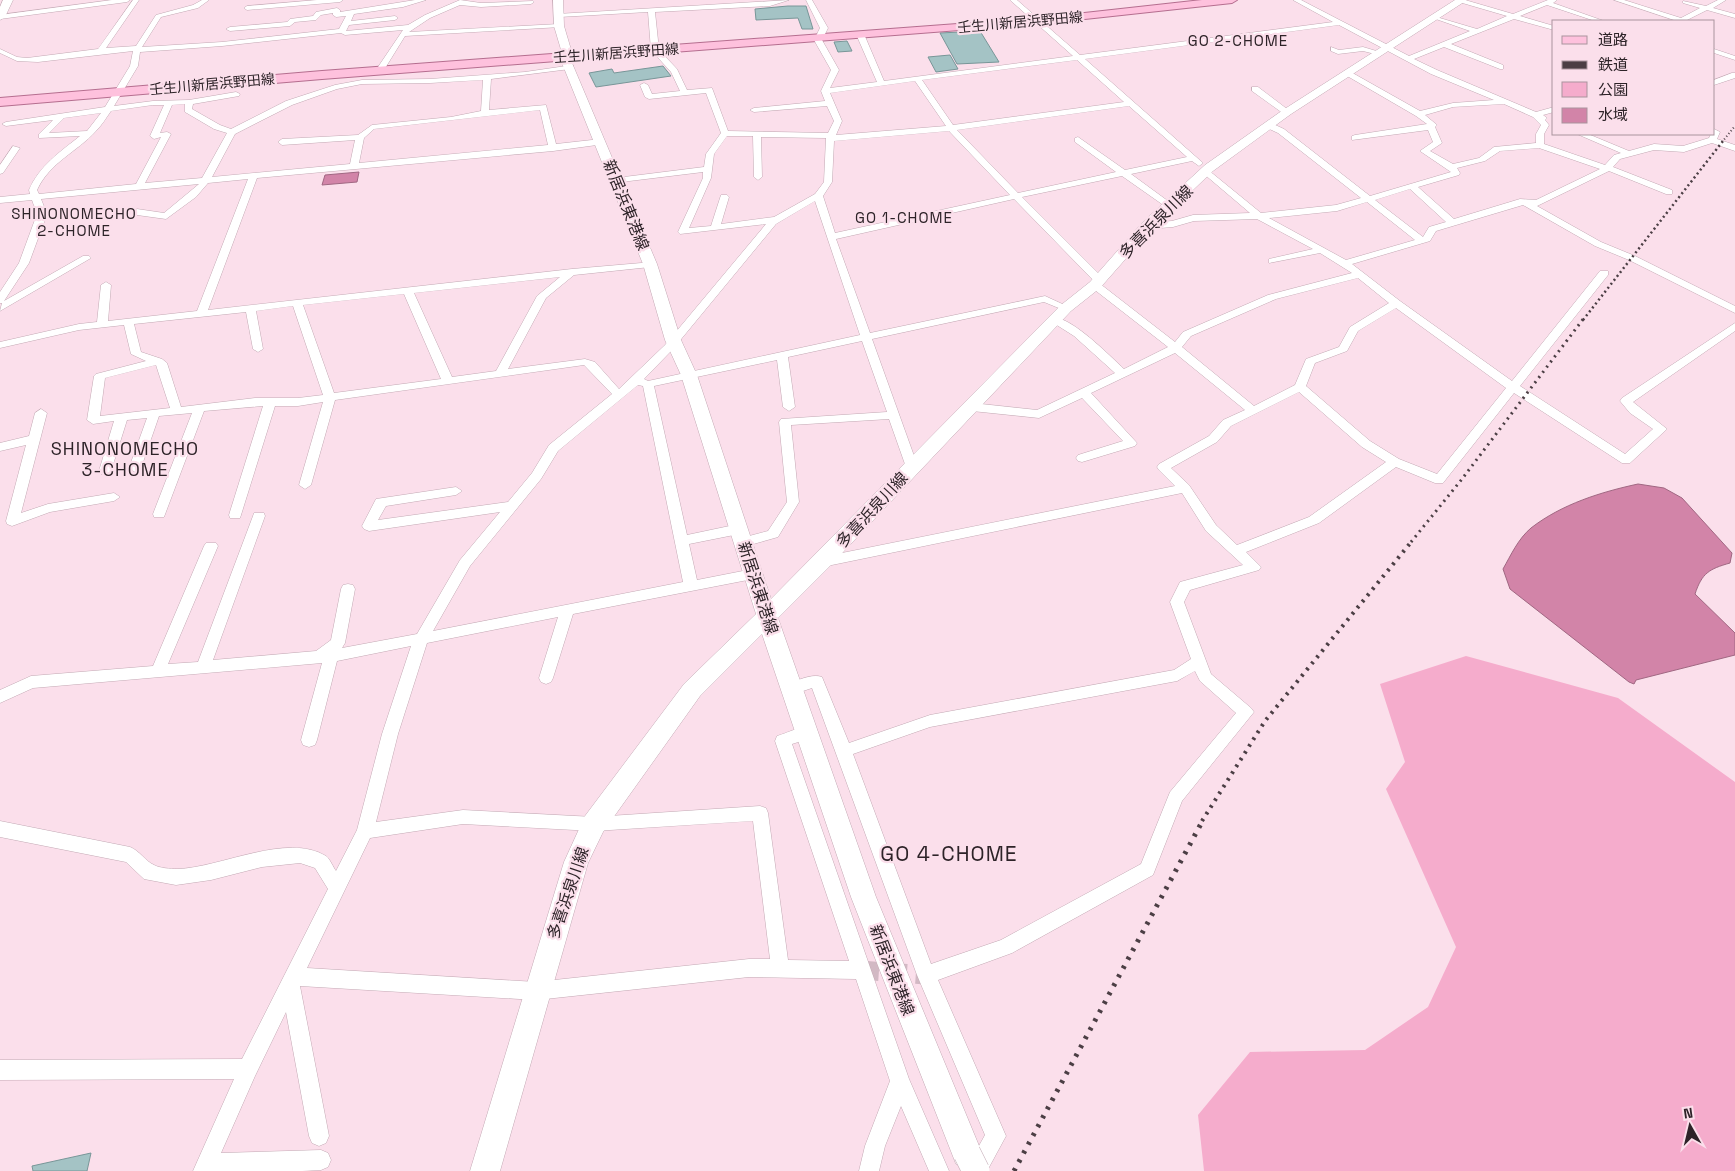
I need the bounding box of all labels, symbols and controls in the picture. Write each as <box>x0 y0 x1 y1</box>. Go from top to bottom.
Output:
street label: 壬生川新居浜野田線 <box>956 8 1084 36</box>
legend <box>1552 20 1715 135</box>
text: 道路 <box>1598 30 1628 49</box>
district label: GO 2-CHOME <box>1188 31 1288 50</box>
street label: 壬生川新居浜野田線 <box>553 40 679 66</box>
text: 鉄道 <box>1598 55 1628 74</box>
street label: 壬生川新居浜野田線 <box>148 70 276 98</box>
text: 公園 <box>1598 80 1628 99</box>
text: 水域 <box>1598 105 1628 124</box>
street label: 新居浜東港線 <box>598 157 654 253</box>
street label: 多喜浜泉川線 <box>1115 181 1197 263</box>
district label: SHINONOMECHO 2-CHOME <box>11 204 137 240</box>
district label: GO 1-CHOME <box>855 208 953 227</box>
district label: SHINONOMECHO 3-CHOME <box>51 437 199 481</box>
street label: 多喜浜泉川線 <box>832 468 912 552</box>
street label: 新居浜東港線 <box>733 539 783 637</box>
district label: GO 4-CHOME <box>880 840 1018 867</box>
street label: 多喜浜泉川線 <box>542 844 594 942</box>
street label: 新居浜東港線 <box>865 921 919 1019</box>
north arrow <box>1665 1101 1715 1151</box>
text: N <box>1682 1104 1694 1123</box>

